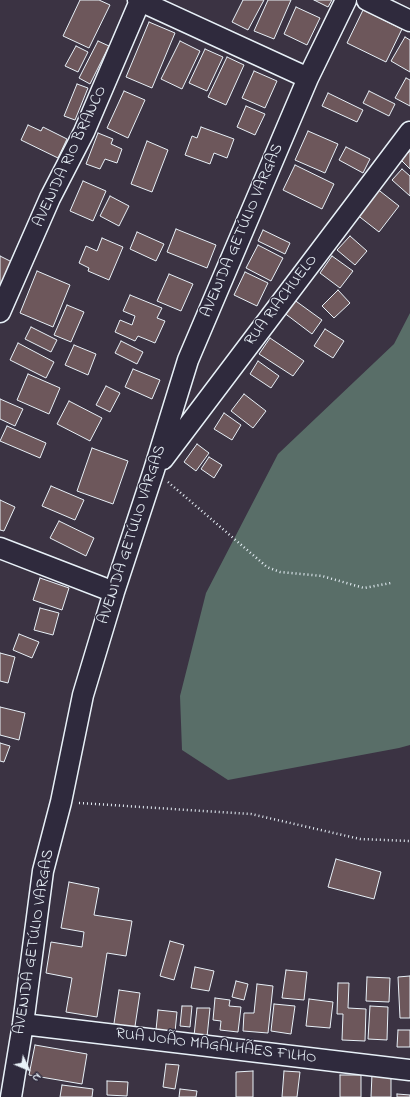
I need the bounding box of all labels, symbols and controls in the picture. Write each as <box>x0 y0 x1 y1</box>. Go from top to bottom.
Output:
street label: AVENIDA RIO BRANCO <box>30 83 112 231</box>
street label: AVENIDA GETÚLIO VARGAS <box>198 141 288 321</box>
street label: RUA RIACHUELO <box>241 251 323 351</box>
street label: AVENIDA GETÚLIO VARGAS <box>95 443 171 627</box>
street label: AVENIDA GETÚLIO VARGAS <box>11 848 59 1036</box>
street label: RUA JOÃO MAGALHÃES FILHO <box>115 1025 317 1069</box>
north arrow <box>8 1049 48 1089</box>
text: N <box>28 1069 45 1086</box>

